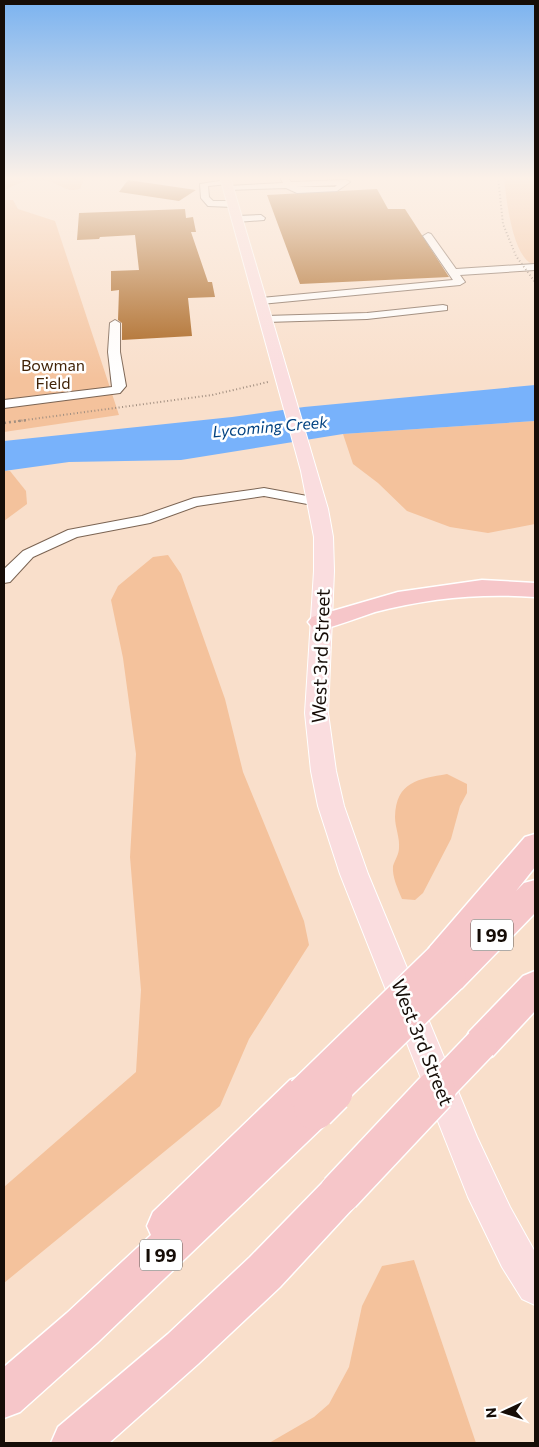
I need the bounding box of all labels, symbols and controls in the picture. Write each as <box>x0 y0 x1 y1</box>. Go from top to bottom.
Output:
park label: Bowman Field <box>21 355 85 392</box>
water label: Lycoming Creek <box>212 411 329 441</box>
street label: West 3rd Street <box>306 588 334 724</box>
road number: I 99 <box>471 920 513 950</box>
street label: West 3rd Street <box>387 975 459 1109</box>
road number: I 99 <box>140 1240 182 1270</box>
north arrow <box>479 1387 529 1437</box>
text: N <box>482 1407 499 1419</box>

